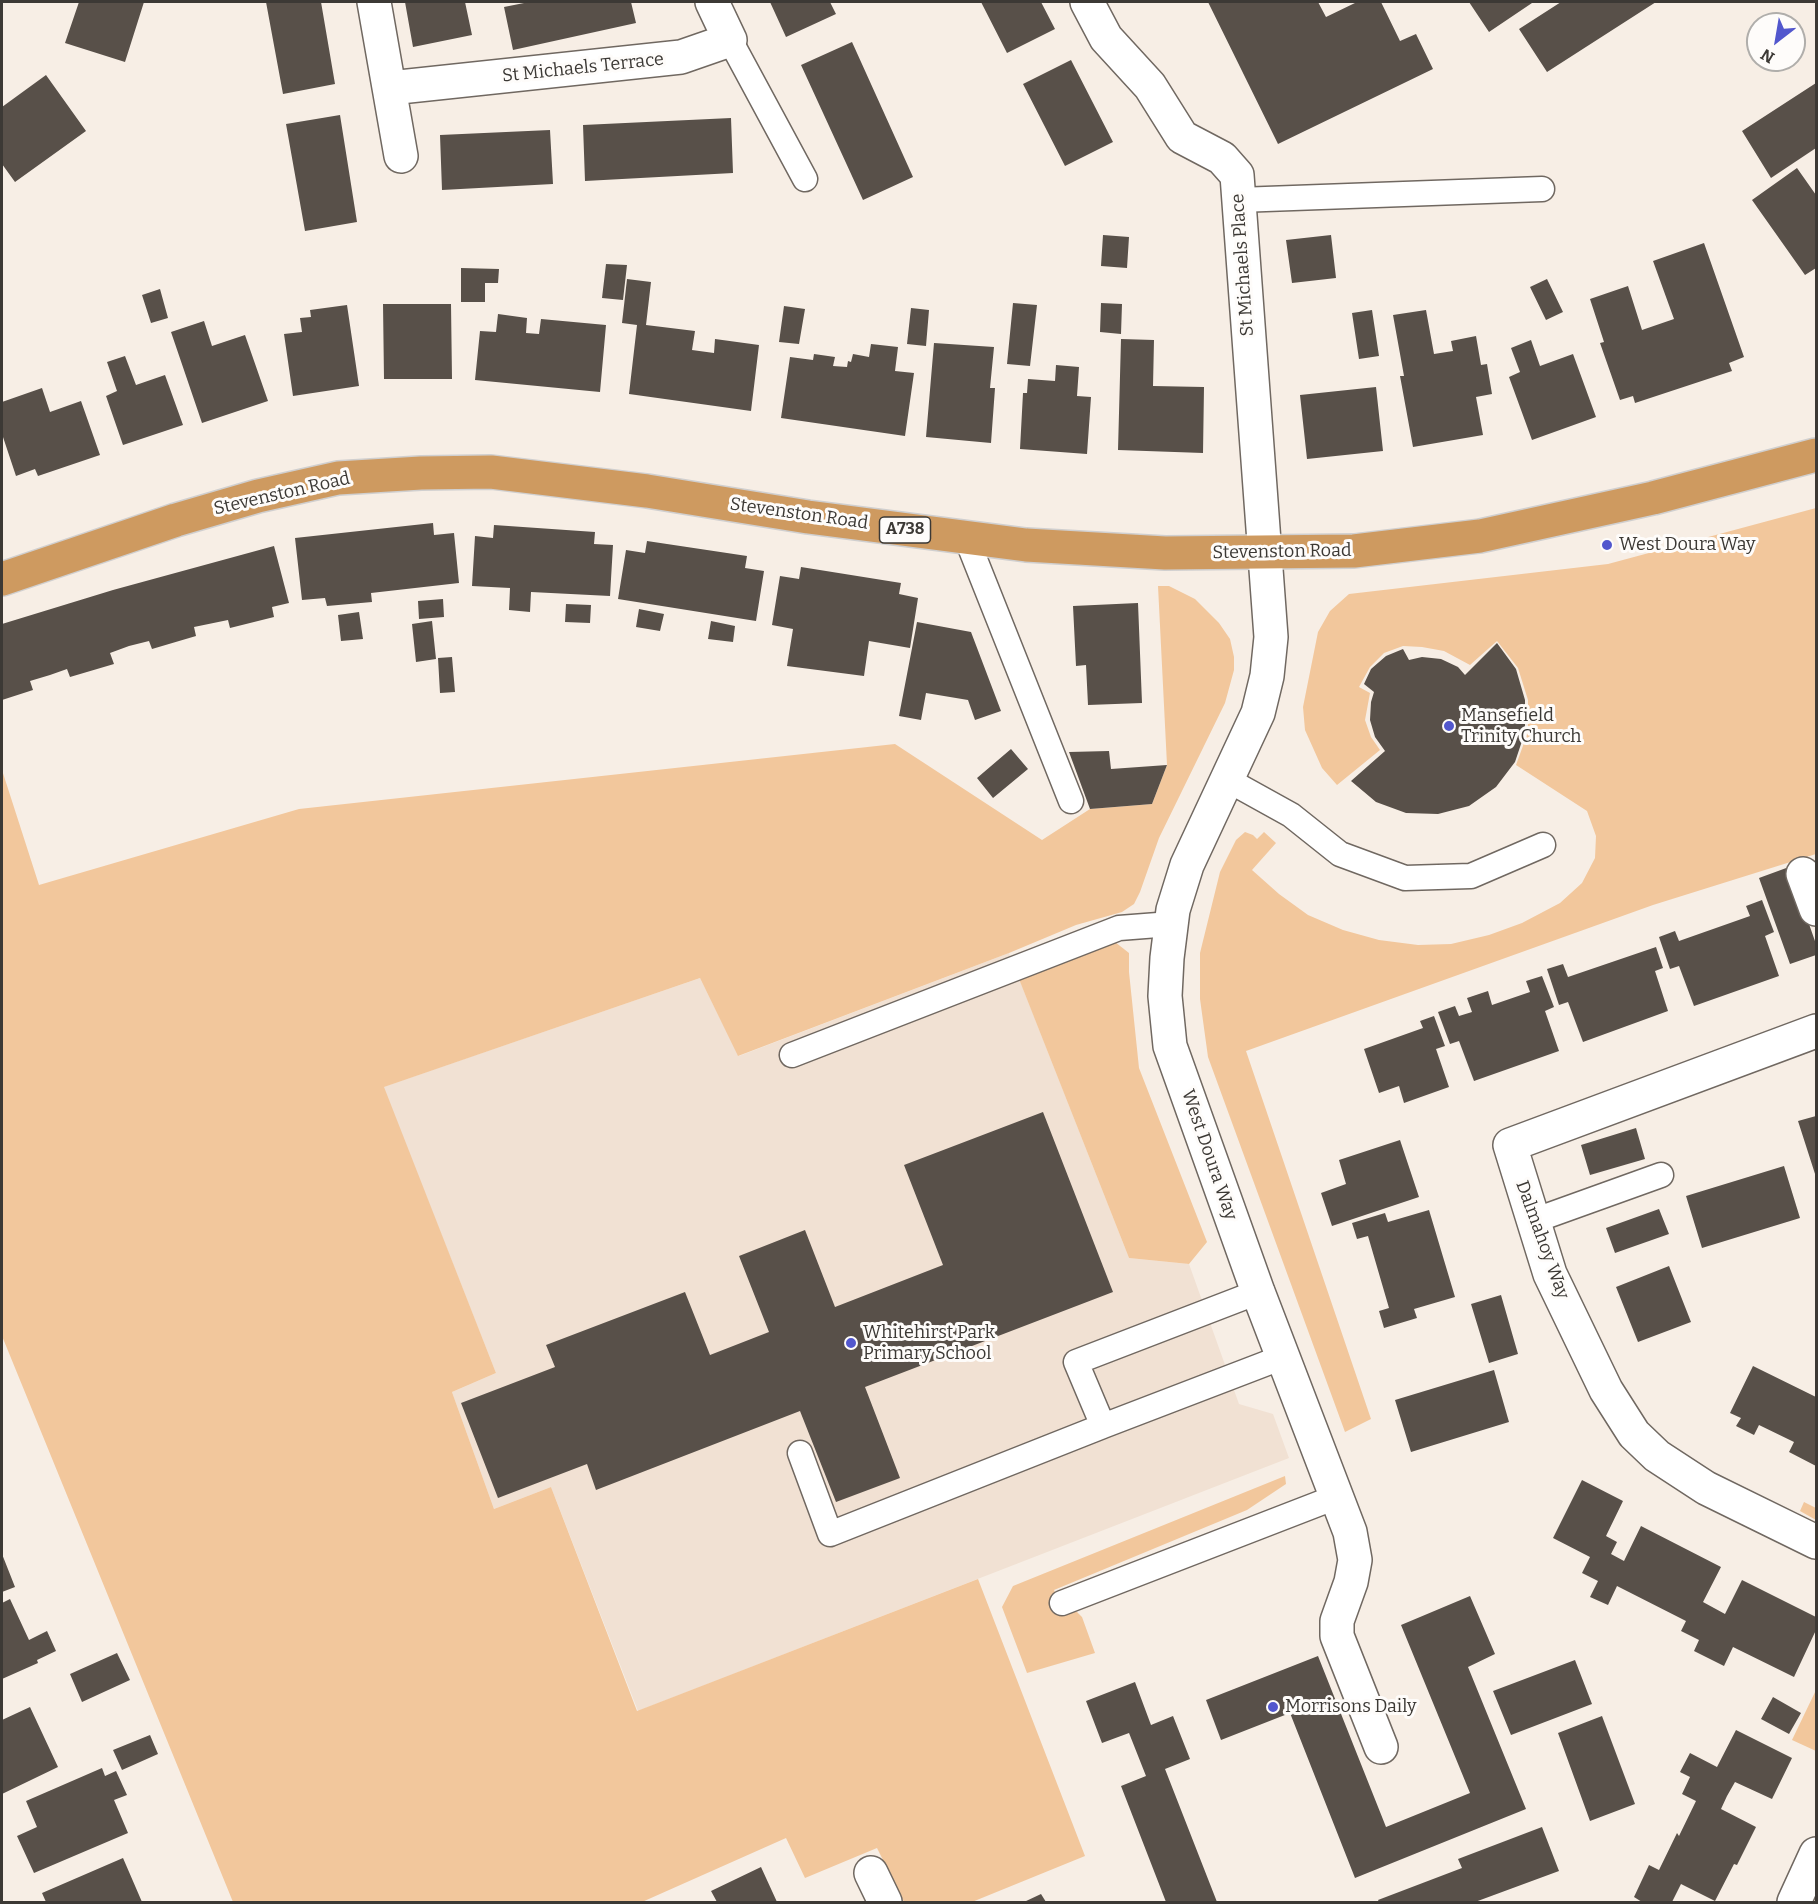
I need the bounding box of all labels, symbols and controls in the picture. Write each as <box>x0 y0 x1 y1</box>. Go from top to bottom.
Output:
north arrow <box>1746 12 1806 72</box>
text: N <box>1757 45 1778 67</box>
street label: St Michaels Terrace <box>501 49 665 87</box>
street label: St Michaels Place <box>1227 193 1259 337</box>
street label: Stevenston Road <box>212 468 352 520</box>
street label: Stevenston Road <box>729 494 869 534</box>
road number: A738 <box>880 517 930 543</box>
place label: West Doura Way <box>1619 534 1756 556</box>
marker: West Doura Way <box>1600 538 1614 552</box>
street label: Stevenston Road <box>1212 540 1352 564</box>
place label: Mansefield Trinity Church <box>1461 705 1581 748</box>
marker: Mansefield Trinity Church <box>1442 719 1456 733</box>
street label: West Doura Way <box>1177 1087 1241 1223</box>
street label: Dalmahoy Way <box>1511 1178 1573 1302</box>
place label: Whitehirst Park Primary School <box>863 1322 995 1364</box>
marker: Whitehirst Park Primary School <box>844 1336 858 1350</box>
place label: Morrisons Daily <box>1285 1696 1417 1718</box>
marker: Morrisons Daily <box>1266 1700 1280 1714</box>

